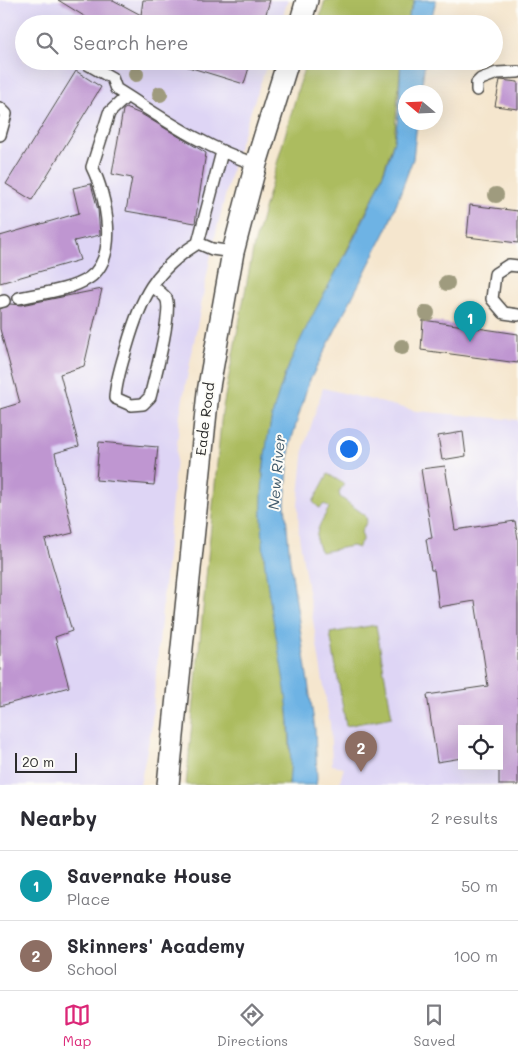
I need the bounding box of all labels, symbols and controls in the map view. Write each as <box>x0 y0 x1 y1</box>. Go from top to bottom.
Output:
search box <box>15 15 503 70</box>
icon: search <box>33 29 61 57</box>
text: Search here <box>73 30 189 55</box>
north arrow <box>398 85 443 130</box>
pin: 1 <box>454 301 486 342</box>
street label: Eade Road <box>191 381 218 457</box>
water label: New River <box>263 433 289 511</box>
your location <box>336 436 362 462</box>
map controls <box>458 725 503 770</box>
button: locate <box>458 725 503 770</box>
pin: 2 <box>345 731 377 772</box>
scale bar <box>15 750 78 773</box>
text: 20 m <box>22 752 54 771</box>
text: Nearby <box>20 804 97 831</box>
text: 2 results <box>431 807 498 828</box>
text: Savernake House <box>67 863 232 888</box>
text: 1 <box>32 875 40 896</box>
text: 50 m <box>461 875 498 896</box>
text: Place <box>67 888 110 909</box>
text: Skinners' Academy <box>67 933 245 958</box>
text: 2 <box>32 945 40 966</box>
text: 100 m <box>453 945 498 966</box>
text: School <box>67 958 117 979</box>
tab: Map <box>63 1001 91 1050</box>
tab: Directions <box>217 1001 288 1050</box>
tab: Saved <box>414 1001 455 1050</box>

